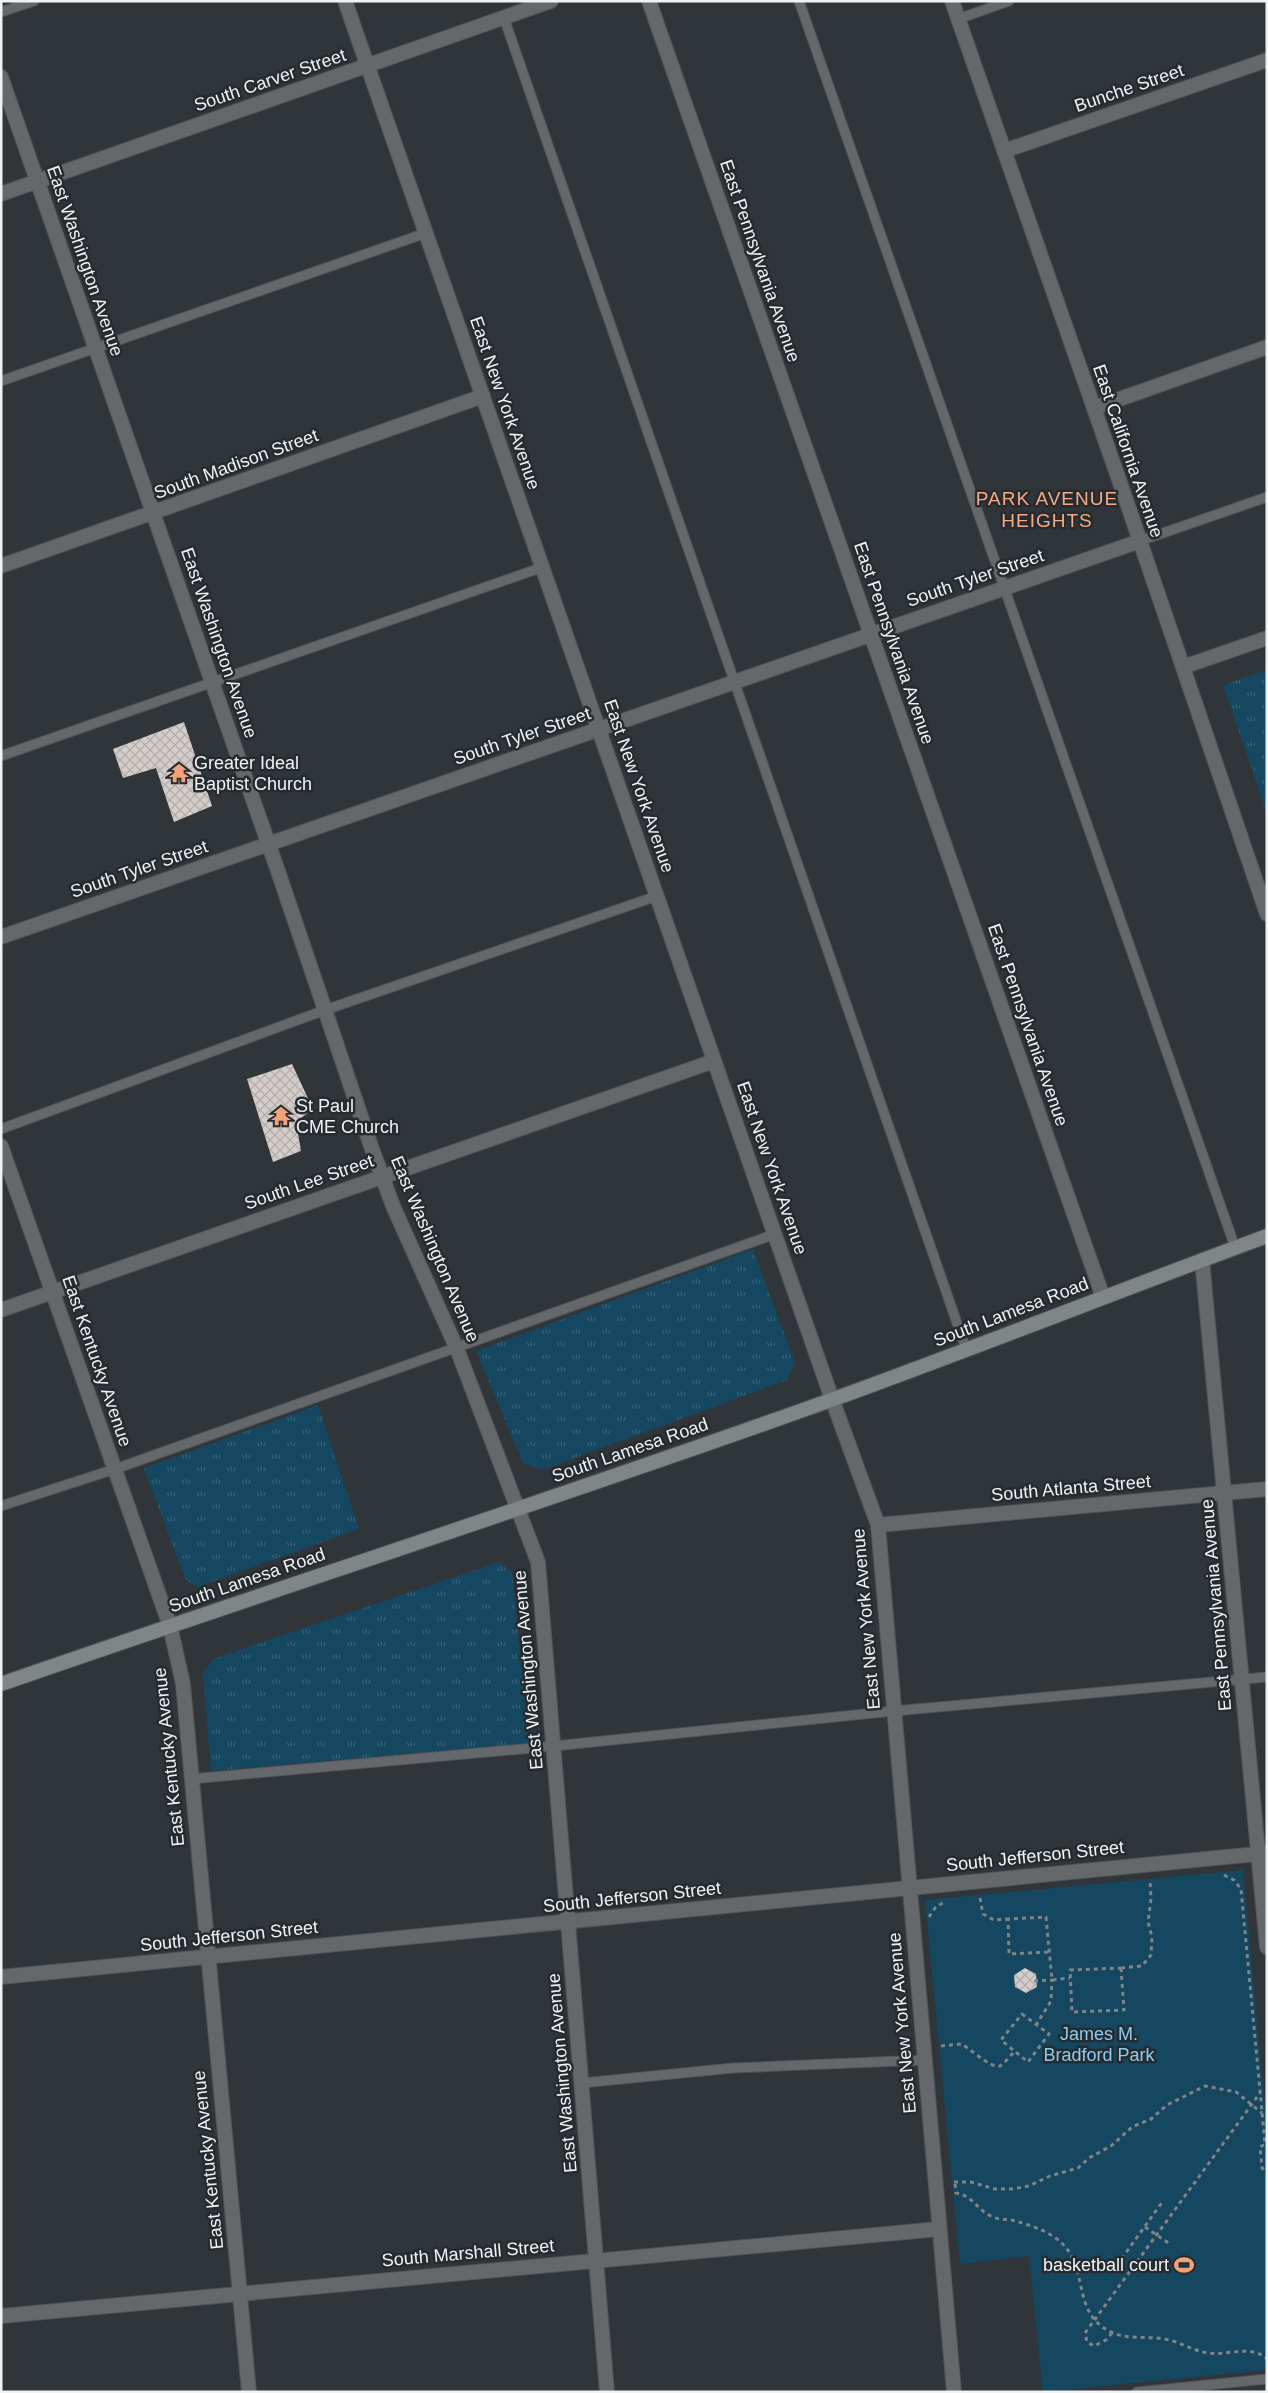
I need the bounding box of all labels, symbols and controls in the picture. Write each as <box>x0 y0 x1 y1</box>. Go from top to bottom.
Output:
street label: South Carver Street <box>192 45 348 115</box>
street label: Bunche Street <box>1072 60 1186 116</box>
street label: East Pennsylvania Avenue <box>716 157 804 365</box>
street label: East Washington Avenue <box>43 163 127 359</box>
street label: East New York Avenue <box>466 314 544 492</box>
street label: East California Avenue <box>1089 362 1167 540</box>
street label: South Madison Street <box>151 425 321 503</box>
district label: PARK AVENUE HEIGHTS <box>976 488 1118 531</box>
street label: East Pennsylvania Avenue <box>850 539 938 747</box>
street label: East Washington Avenue <box>177 545 261 741</box>
street label: South Tyler Street <box>904 545 1046 611</box>
street label: East New York Avenue <box>600 697 678 875</box>
street label: South Tyler Street <box>451 703 593 769</box>
place label: Greater Ideal Baptist Church <box>194 753 312 794</box>
temple icon: Greater Ideal Baptist Church <box>168 762 190 784</box>
street label: South Tyler Street <box>68 836 210 902</box>
street label: East Pennsylvania Avenue <box>984 921 1072 1129</box>
street label: East New York Avenue <box>733 1079 811 1257</box>
place label: St Paul CME Church <box>296 1096 399 1137</box>
temple icon: St Paul CME Church <box>270 1105 292 1127</box>
street label: South Lee Street <box>242 1151 376 1213</box>
street label: East Washington Avenue <box>387 1153 483 1345</box>
street label: East Kentucky Avenue <box>58 1273 136 1449</box>
street label: South Lamesa Road <box>931 1273 1091 1351</box>
street label: South Lamesa Road <box>549 1414 711 1486</box>
street label: South Atlanta Street <box>990 1471 1152 1505</box>
street label: East Pennsylvania Avenue <box>1197 1498 1235 1712</box>
street label: East New York Avenue <box>848 1528 884 1710</box>
street label: South Lamesa Road <box>166 1544 328 1616</box>
street label: East Washington Avenue <box>509 1569 547 1771</box>
street label: East Kentucky Avenue <box>150 1667 188 1847</box>
street label: South Jefferson Street <box>945 1837 1125 1875</box>
street label: South Jefferson Street <box>542 1878 722 1916</box>
street label: South Jefferson Street <box>139 1917 319 1955</box>
street label: East New York Avenue <box>884 1932 920 2114</box>
street label: East Washington Avenue <box>543 1972 581 2174</box>
park label: James M. Bradford Park <box>1043 2024 1156 2065</box>
street label: East Kentucky Avenue <box>189 2070 227 2250</box>
street label: South Marshall Street <box>381 2235 555 2271</box>
sports icon: basketball court <box>1173 2254 1195 2276</box>
place label: basketball court <box>1043 2255 1169 2275</box>

